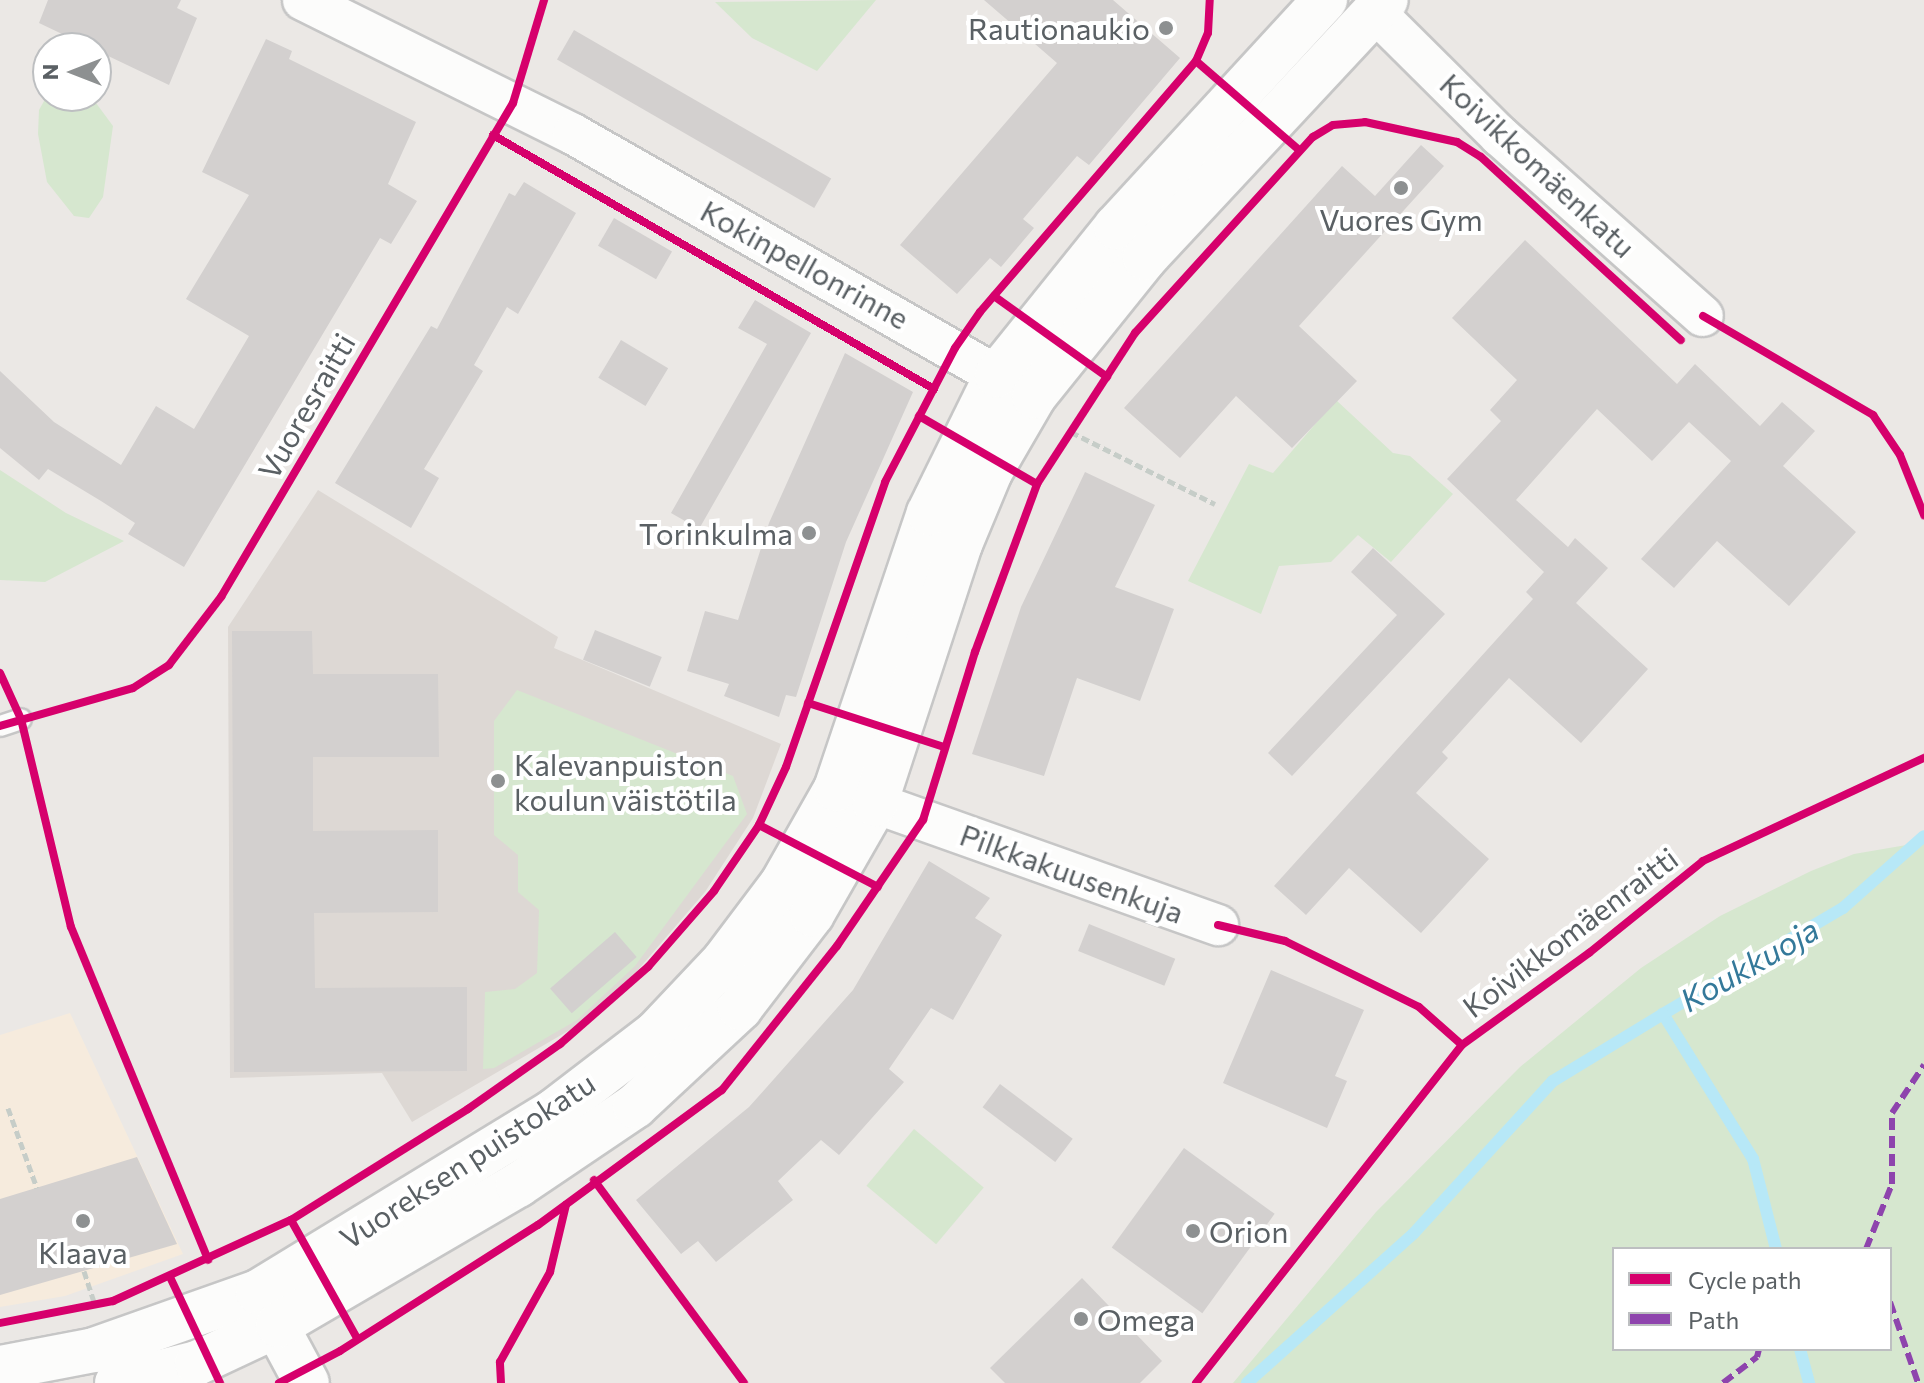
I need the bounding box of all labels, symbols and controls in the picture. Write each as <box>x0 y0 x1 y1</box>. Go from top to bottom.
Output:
place label: Rautionaukio <box>968 10 1150 46</box>
marker: Rautionaukio <box>1157 19 1175 37</box>
north arrow <box>32 32 112 112</box>
text: N <box>36 64 63 80</box>
street label: Koivikkomäenkatu <box>1433 65 1643 265</box>
marker: Vuores Gym <box>1392 179 1410 197</box>
street label: Kokinpellonrinne <box>695 192 915 336</box>
place label: Vuores Gym <box>1319 201 1483 237</box>
street label: Vuoresraitti <box>250 327 362 485</box>
place label: Torinkulma <box>639 515 793 551</box>
marker: Torinkulma <box>800 524 818 542</box>
place label: Kalevanpuiston koulun väistötila <box>514 746 737 816</box>
marker: Kalevanpuiston koulun väistötila <box>489 772 507 790</box>
street label: Pilkkakuusenkuja <box>955 816 1189 930</box>
street label: Koivikkomäenraitti <box>1455 839 1685 1025</box>
water label: Koukkuoja <box>1673 909 1825 1019</box>
street label: Vuoreksen puistokatu <box>333 1064 601 1256</box>
marker: Klaava <box>74 1212 92 1230</box>
place label: Orion <box>1209 1213 1288 1249</box>
marker: Orion <box>1184 1222 1202 1240</box>
place label: Klaava <box>38 1234 128 1270</box>
legend <box>1612 1247 1892 1351</box>
text: Cycle path <box>1688 1265 1802 1294</box>
place label: Omega <box>1097 1301 1195 1337</box>
text: Path <box>1688 1305 1739 1334</box>
marker: Omega <box>1072 1310 1090 1328</box>

